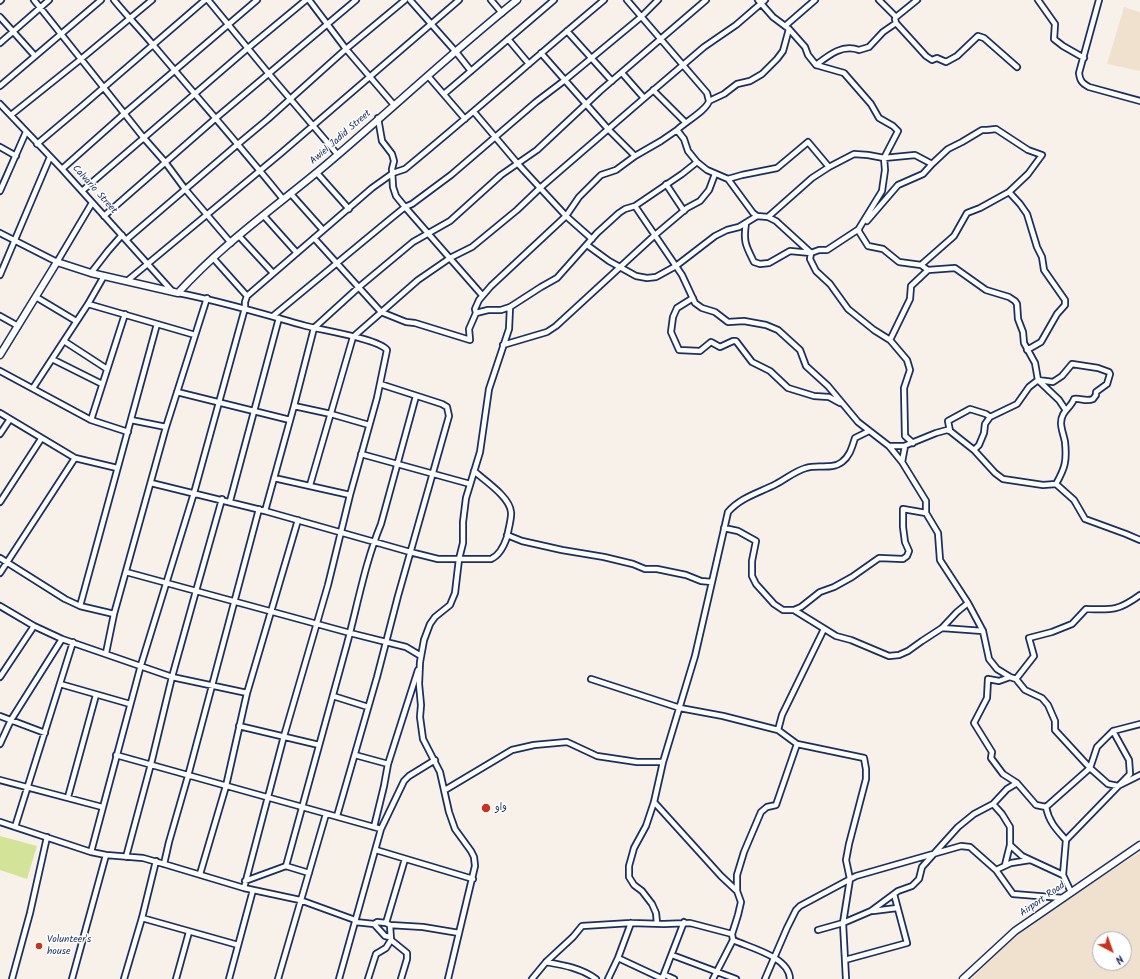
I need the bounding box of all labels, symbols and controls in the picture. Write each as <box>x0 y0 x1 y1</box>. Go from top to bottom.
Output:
street label: Awiel Jadid Street <box>308 108 374 168</box>
street label: Calvario Street <box>69 163 119 217</box>
marker: واو <box>480 802 492 814</box>
place label: واو <box>495 802 507 814</box>
street label: Airport Road <box>1018 880 1068 920</box>
north arrow <box>1092 931 1132 971</box>
place label: Volunteer's house <box>47 934 91 958</box>
marker: Volunteer's house <box>34 941 44 951</box>
text: N <box>1111 950 1128 968</box>

